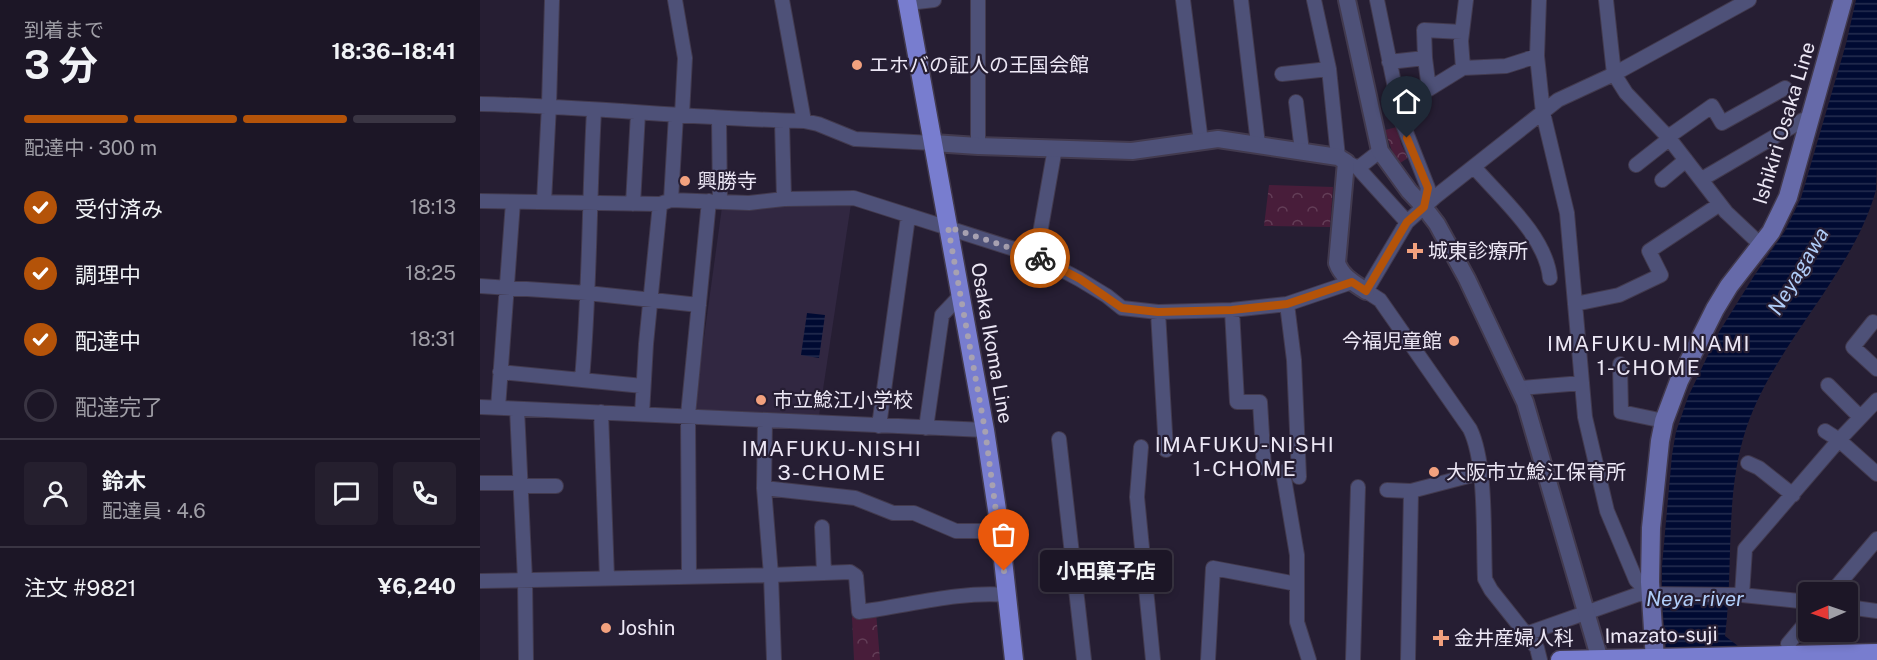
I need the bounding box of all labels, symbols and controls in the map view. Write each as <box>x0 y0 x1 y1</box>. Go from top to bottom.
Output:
text: 到着まで <box>24 18 104 42</box>
text: 18:36–18:41 <box>331 38 456 64</box>
street label: Ishikiri Osaka Line <box>1748 39 1820 207</box>
text: 3 分 <box>24 42 98 88</box>
place label: エホバの証人の王国会館 <box>869 53 1089 77</box>
marker: エホバの証人の王国会館 <box>850 58 864 72</box>
pin <box>1381 76 1432 138</box>
icon: home <box>1390 85 1423 118</box>
text: 配達中 · 300 m <box>24 136 157 160</box>
place label: 興勝寺 <box>697 169 757 193</box>
marker: 興勝寺 <box>678 174 692 188</box>
icon: check <box>24 191 57 224</box>
text: 18:13 <box>410 195 456 219</box>
text: 受付済み <box>75 196 163 222</box>
water label: Neyagawa <box>1762 223 1834 319</box>
courier <box>1010 228 1070 288</box>
place label: 城東診療所 <box>1428 239 1528 263</box>
icon: bike <box>1024 242 1057 275</box>
marker: 城東診療所 <box>1406 242 1424 260</box>
icon: check <box>24 257 57 290</box>
text: 18:25 <box>405 261 456 285</box>
street label: Osaka Ikoma Line <box>966 261 1018 425</box>
text: 調理中 <box>75 262 141 288</box>
icon: check <box>24 323 57 356</box>
text: 18:31 <box>410 327 456 351</box>
text: 配達中 <box>75 328 141 354</box>
place label: 今福児童館 <box>1342 329 1442 353</box>
district label: IMAFUKU-MINAMI 1-CHOME <box>1547 331 1751 380</box>
marker: 今福児童館 <box>1447 334 1461 348</box>
place label: 市立鯰江小学校 <box>773 388 913 412</box>
marker: 市立鯰江小学校 <box>754 393 768 407</box>
text: 配達完了 <box>75 394 163 420</box>
district label: IMAFUKU-NISHI 1-CHOME <box>1155 432 1335 481</box>
district label: IMAFUKU-NISHI 3-CHOME <box>742 436 922 485</box>
place label: 大阪市立鯰江保育所 <box>1446 460 1626 484</box>
button: person <box>24 462 87 525</box>
button: chat <box>315 462 378 525</box>
button: phone <box>393 462 456 525</box>
marker: 大阪市立鯰江保育所 <box>1427 465 1441 479</box>
text: 鈴木 <box>102 468 146 494</box>
text: 配達員 · 4.6 <box>102 499 206 523</box>
pin <box>978 509 1029 571</box>
icon: bag <box>987 518 1020 551</box>
callout: 小田菓子店 <box>1040 550 1172 592</box>
text: 小田菓子店 <box>1056 559 1156 583</box>
text: ¥6,240 <box>378 573 456 599</box>
text: 注文 #9821 <box>24 575 137 601</box>
north arrow <box>1798 582 1858 642</box>
map controls <box>1798 582 1858 642</box>
water label: Neya-river <box>1646 586 1745 611</box>
place label: Joshin <box>618 616 675 640</box>
marker: Joshin <box>599 621 613 635</box>
street label: Imazato-suji <box>1604 622 1718 648</box>
place label: 金井産婦人科 <box>1454 626 1574 650</box>
marker: 金井産婦人科 <box>1432 629 1450 647</box>

